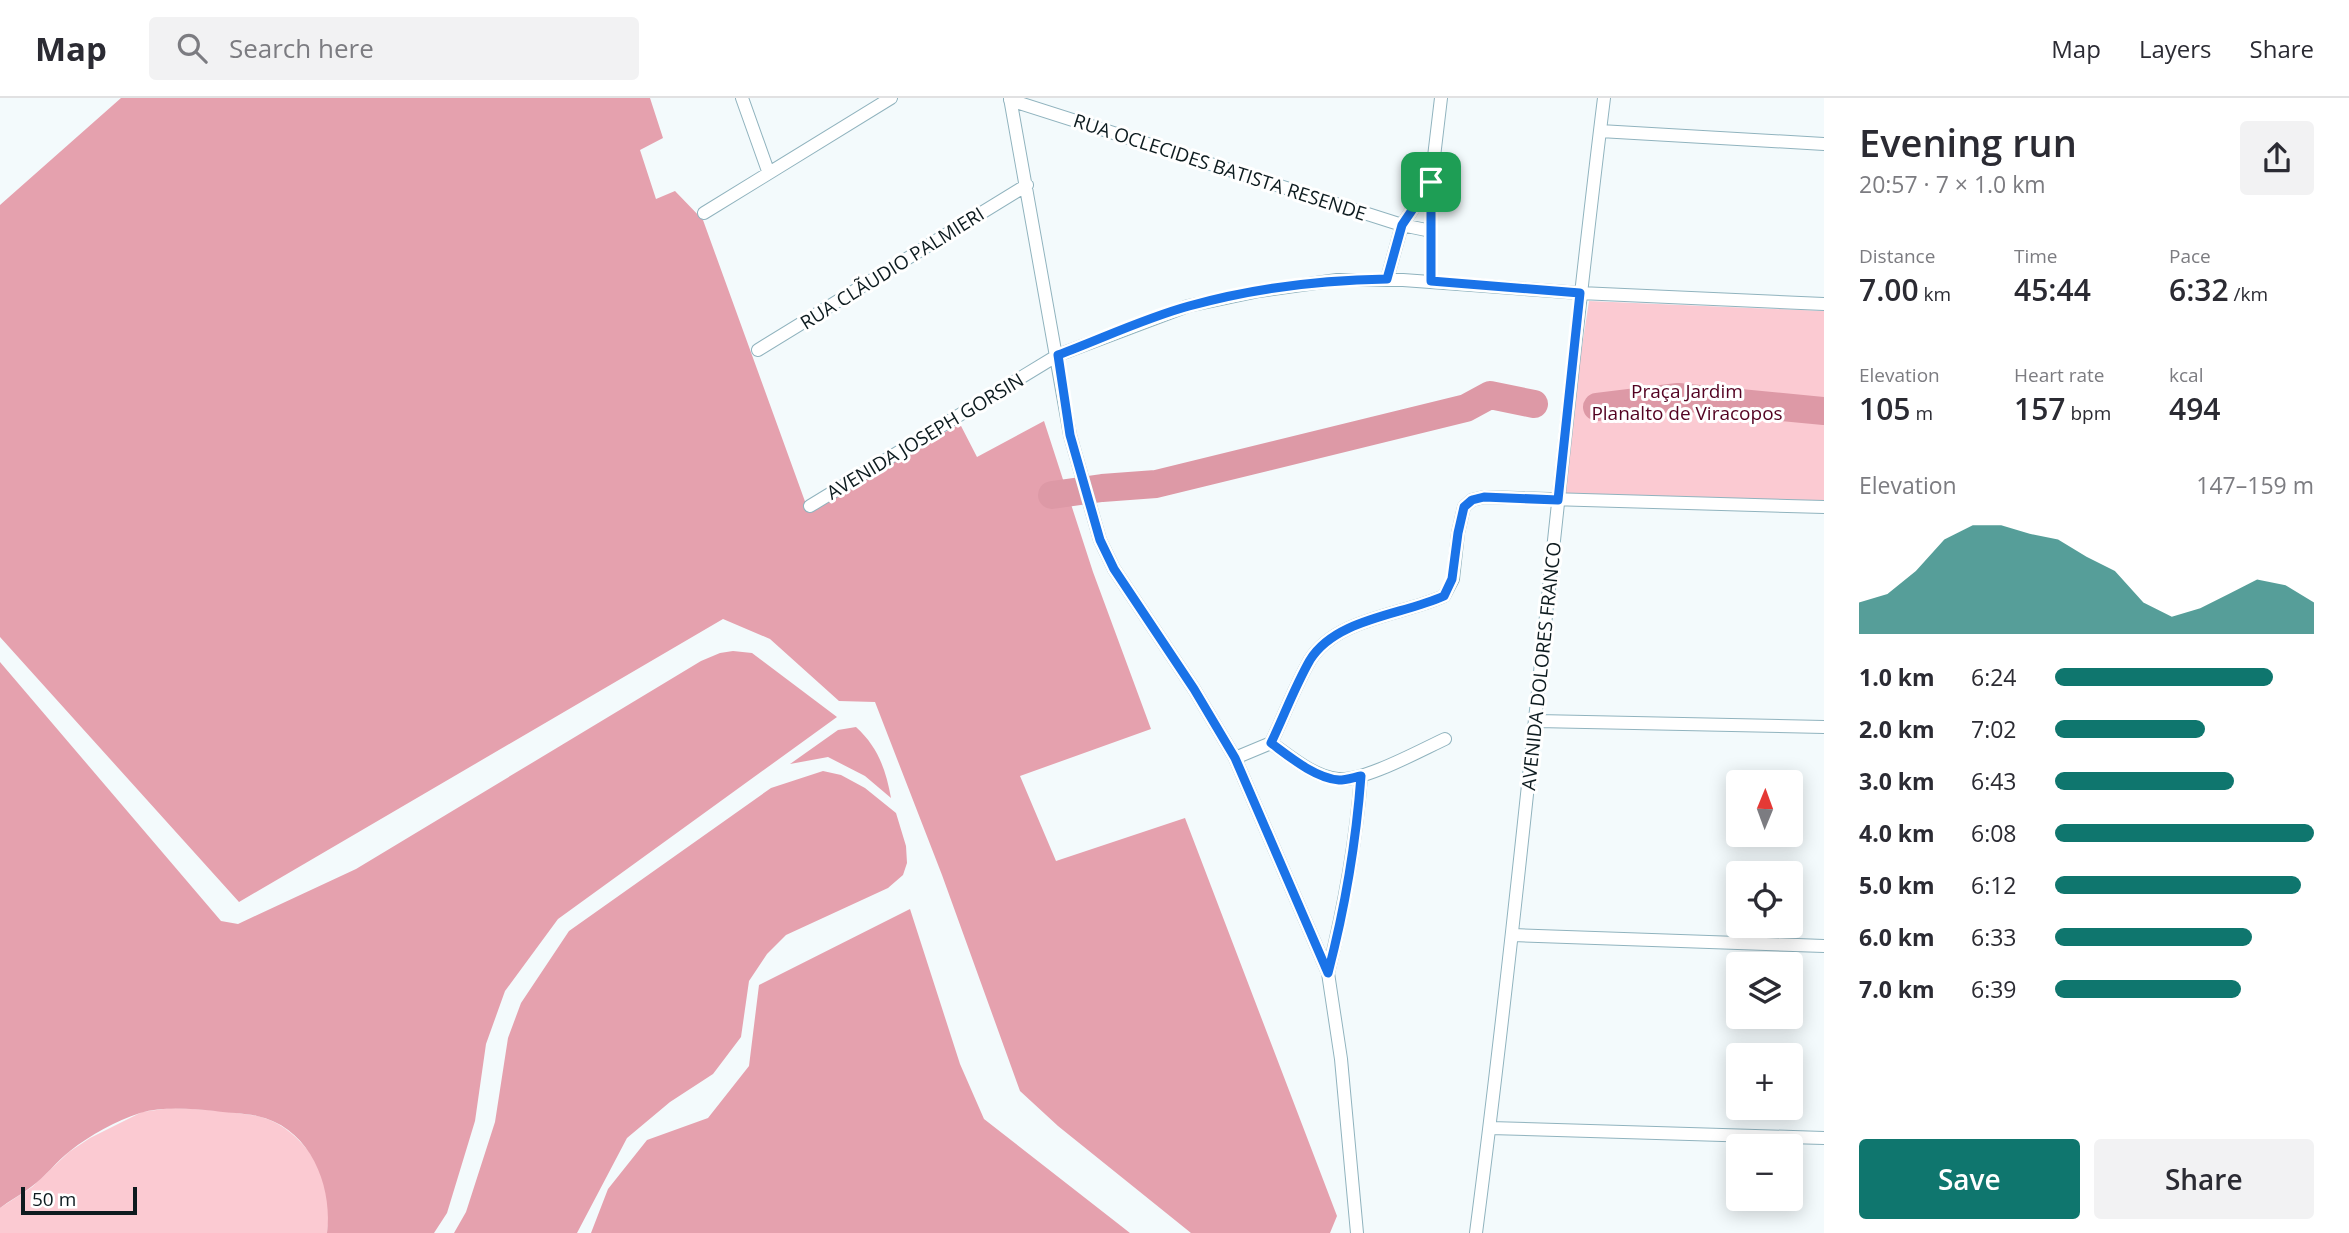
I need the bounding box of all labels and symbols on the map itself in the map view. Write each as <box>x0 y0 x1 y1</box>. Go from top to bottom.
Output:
street label: RUA OCLECIDES BATISTA RESENDE <box>1070 107 1370 227</box>
pin <box>1401 152 1461 212</box>
street label: RUA CLÃUDIO PALMIERI <box>795 201 989 335</box>
street label: AVENIDA JOSEPH GORSIN <box>822 367 1028 505</box>
park label: Praça Jardim Planalto de Viracopos <box>1591 378 1783 426</box>
street label: AVENIDA DOLORES FRANCO <box>1515 540 1567 792</box>
north arrow <box>1726 770 1802 847</box>
scale bar <box>21 1184 136 1216</box>

